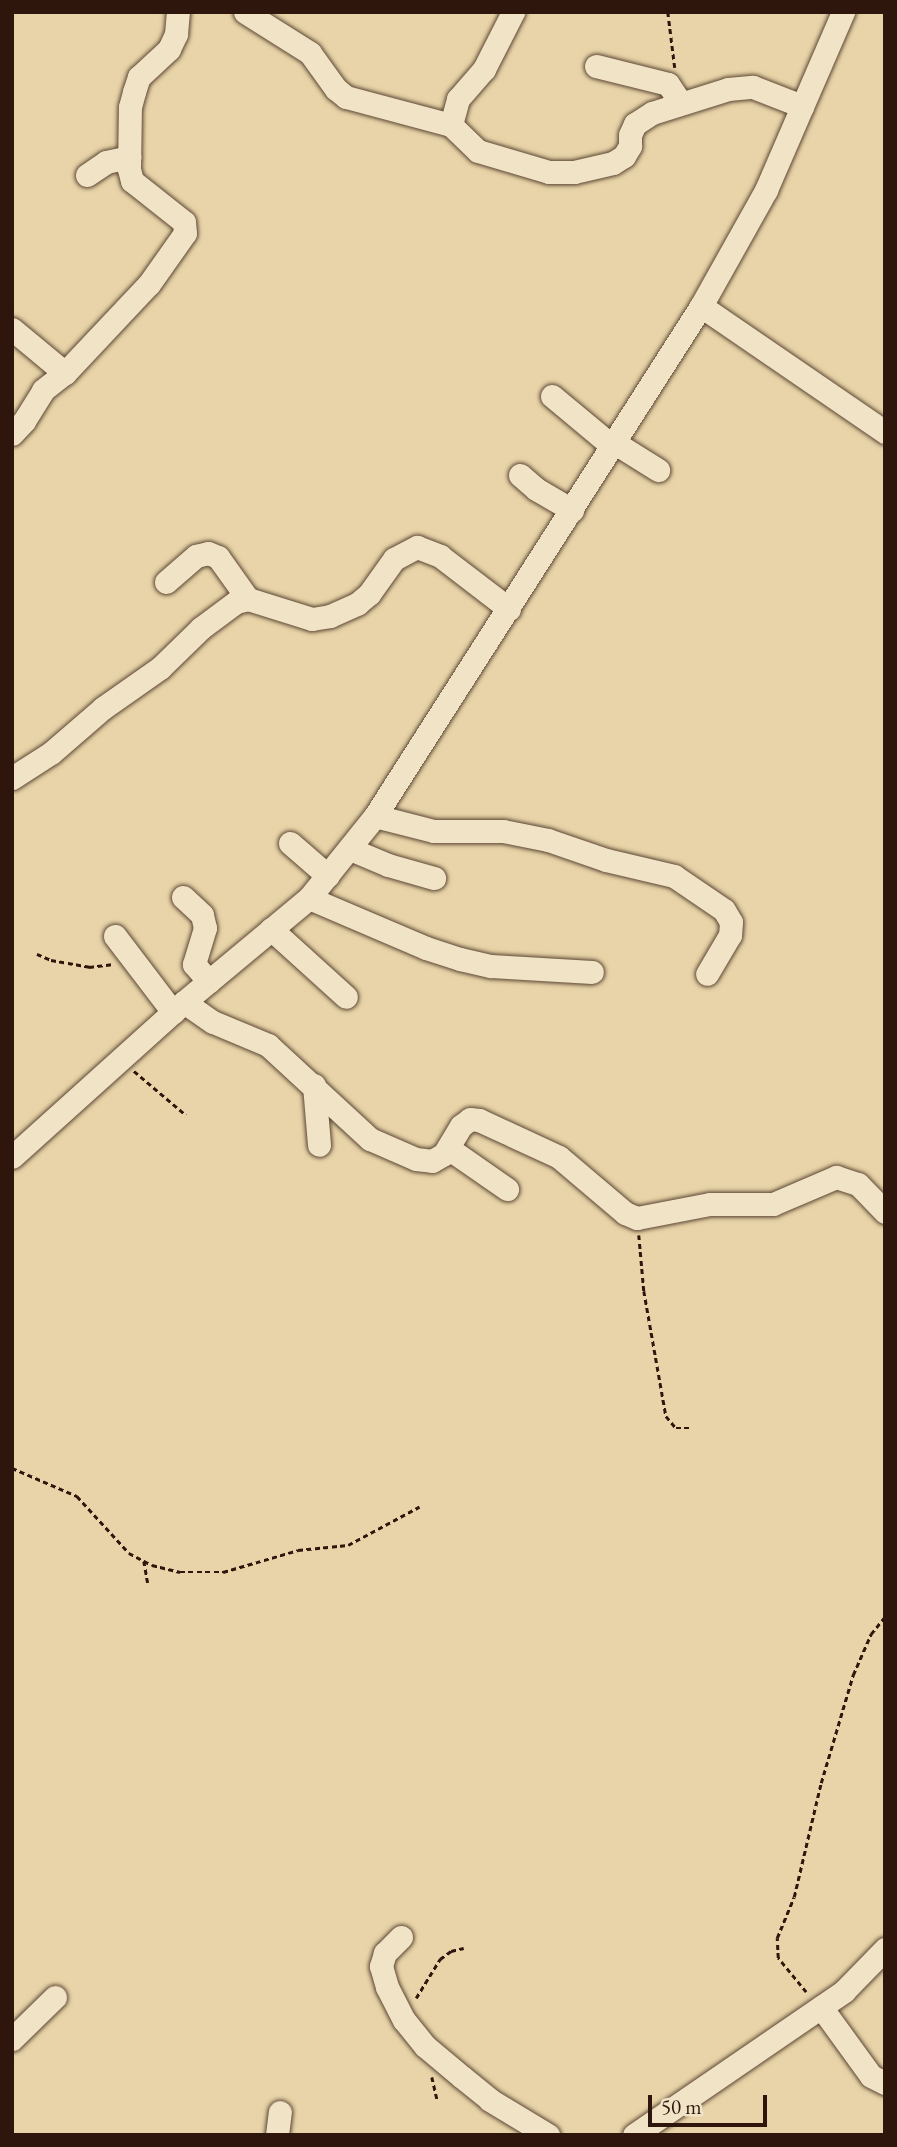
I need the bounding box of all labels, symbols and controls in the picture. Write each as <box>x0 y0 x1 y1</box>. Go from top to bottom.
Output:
scale bar <box>652 2080 771 2124</box>
text: 50 m <box>661 2093 702 2120</box>

